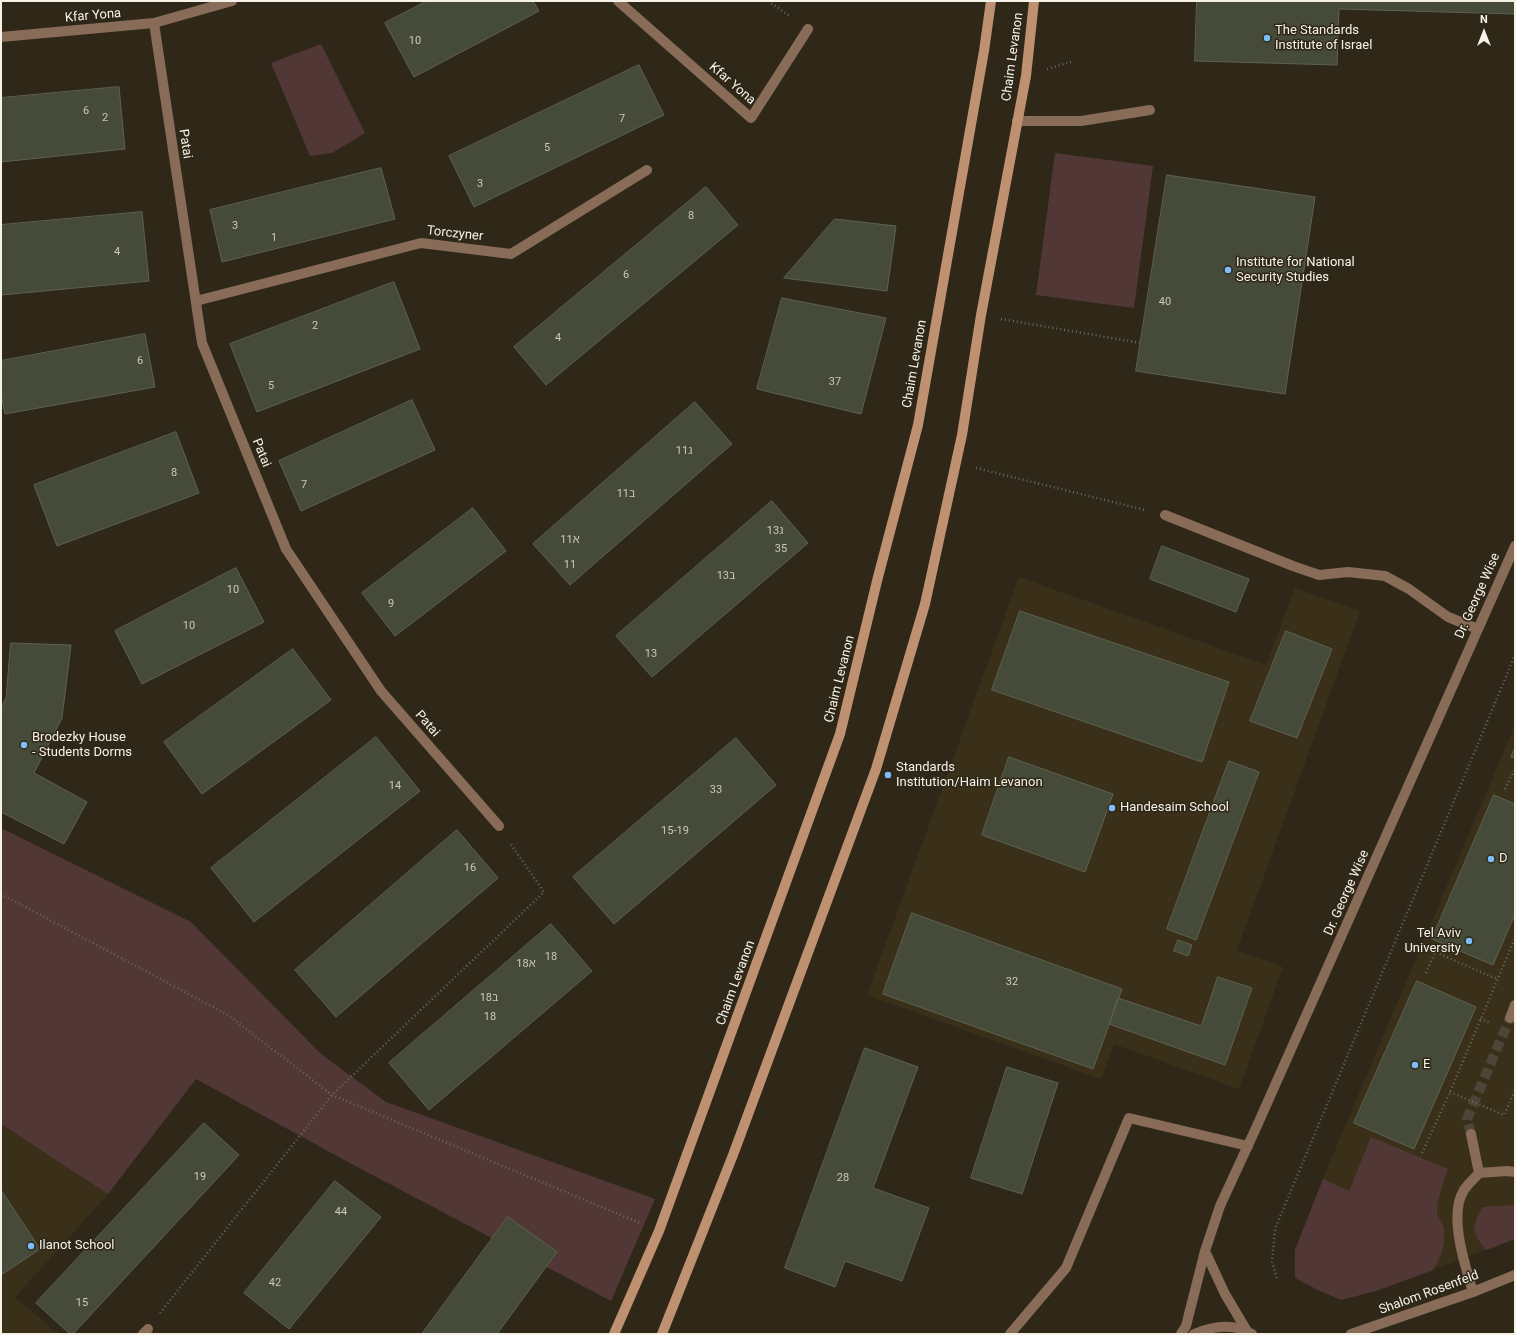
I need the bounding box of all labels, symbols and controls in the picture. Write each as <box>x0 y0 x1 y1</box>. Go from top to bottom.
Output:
street label: Kfar Yona <box>64 6 122 26</box>
street label: Chaim Levanon <box>999 12 1027 102</box>
north arrow <box>1464 12 1504 52</box>
text: N <box>1480 13 1488 26</box>
place label: The Standards Institute of Israel <box>1275 23 1372 54</box>
marker: The Standards Institute of Israel <box>1262 33 1272 43</box>
house number: 10 <box>409 34 421 48</box>
street label: Kfar Yona <box>706 60 758 108</box>
house number: 6 <box>83 104 89 118</box>
house number: 2 <box>102 111 108 125</box>
house number: 7 <box>619 112 625 126</box>
street label: Patai <box>175 128 195 160</box>
house number: 5 <box>544 141 550 155</box>
house number: 3 <box>477 177 483 191</box>
house number: 8 <box>688 209 694 223</box>
house number: 3 <box>232 219 238 233</box>
street label: Torczyner <box>426 223 484 245</box>
house number: 1 <box>271 231 277 245</box>
house number: 4 <box>114 245 120 259</box>
place label: Institute for National Security Studies <box>1236 255 1355 286</box>
marker: Institute for National Security Studies <box>1223 265 1233 275</box>
house number: 6 <box>623 268 629 282</box>
house number: 40 <box>1159 295 1171 309</box>
house number: 2 <box>312 319 318 333</box>
street label: Chaim Levanon <box>900 319 930 409</box>
house number: 4 <box>555 331 561 345</box>
house number: 6 <box>137 354 143 368</box>
house number: 37 <box>829 375 841 389</box>
house number: 5 <box>268 379 274 393</box>
street label: Patai <box>248 436 274 470</box>
house number: 11ג <box>676 444 692 458</box>
house number: 8 <box>171 466 177 480</box>
house number: 7 <box>301 478 307 492</box>
house number: 11ב <box>617 487 635 501</box>
house number: 13ג <box>767 524 783 538</box>
house number: 11א <box>560 533 580 547</box>
house number: 35 <box>775 542 787 556</box>
street label: Dr. George Wise <box>1452 551 1504 641</box>
house number: 11 <box>564 558 576 572</box>
house number: 13ב <box>717 569 735 583</box>
house number: 10 <box>227 583 239 597</box>
house number: 9 <box>388 597 394 611</box>
house number: 10 <box>183 619 195 633</box>
street label: Chaim Levanon <box>822 634 858 724</box>
house number: 13 <box>645 647 657 661</box>
street label: Patai <box>411 708 443 740</box>
place label: Brodezky House - Students Dorms <box>32 730 132 761</box>
marker: Brodezky House - Students Dorms <box>19 740 29 750</box>
place label: Standards Institution/Haim Levanon <box>896 760 1043 791</box>
marker: Standards Institution/Haim Levanon <box>883 770 893 780</box>
house number: 14 <box>389 779 401 793</box>
house number: 33 <box>710 783 722 797</box>
place label: Handesaim School <box>1120 800 1229 816</box>
marker: Handesaim School <box>1107 803 1117 813</box>
house number: 15-19 <box>661 824 689 838</box>
street label: Dr. George Wise <box>1321 848 1373 938</box>
place label: D <box>1499 851 1508 867</box>
marker: D <box>1486 854 1496 864</box>
house number: 16 <box>464 861 476 875</box>
place label: Tel Aviv University <box>1404 926 1461 957</box>
marker: Tel Aviv University <box>1464 936 1474 946</box>
street label: Chaim Levanon <box>713 938 759 1028</box>
house number: 18 <box>545 950 557 964</box>
house number: 18א <box>516 957 536 971</box>
house number: 32 <box>1006 975 1018 989</box>
house number: 18ב <box>480 991 498 1005</box>
house number: 18 <box>484 1010 496 1024</box>
place label: E <box>1423 1057 1430 1073</box>
marker: E <box>1410 1060 1420 1070</box>
house number: 19 <box>194 1170 206 1184</box>
house number: 28 <box>837 1171 849 1185</box>
house number: 44 <box>335 1205 347 1219</box>
place label: Ilanot School <box>39 1238 115 1254</box>
marker: Ilanot School <box>26 1241 36 1251</box>
street label: Shalom Rosenfeld <box>1377 1268 1481 1318</box>
house number: 42 <box>269 1276 281 1290</box>
house number: 15 <box>76 1296 88 1310</box>

